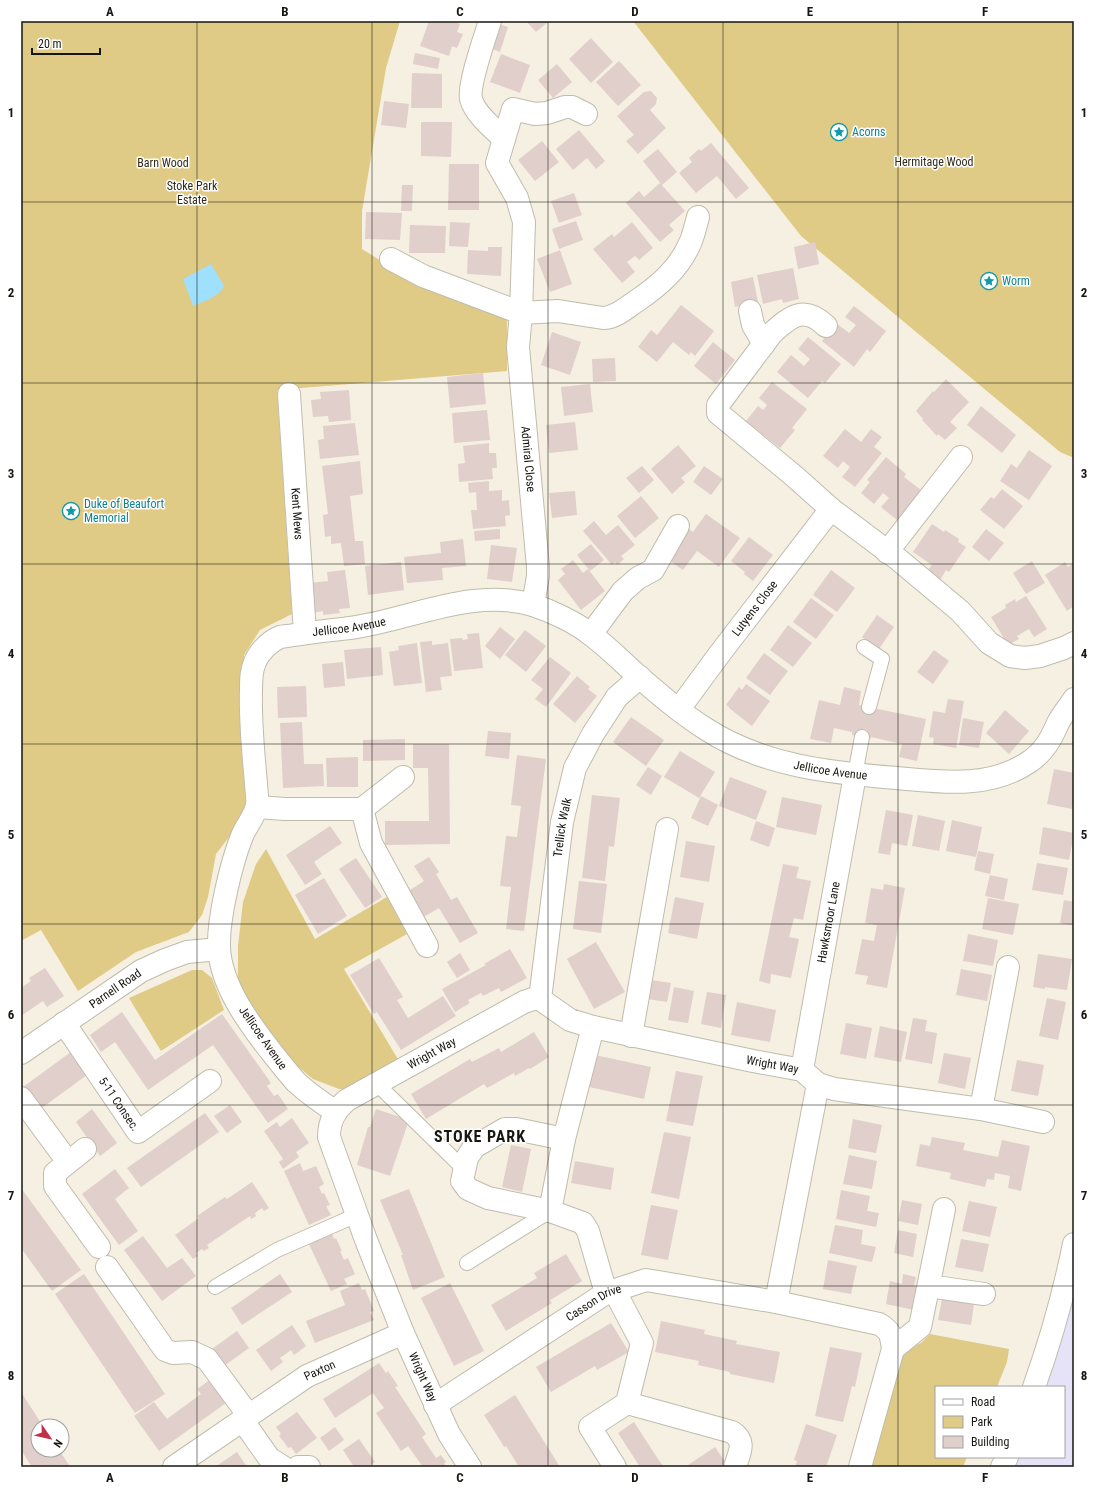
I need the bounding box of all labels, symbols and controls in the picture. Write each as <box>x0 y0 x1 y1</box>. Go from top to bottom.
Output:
text: A <box>106 4 114 19</box>
text: B <box>281 4 289 19</box>
text: C <box>456 4 464 19</box>
text: D <box>631 4 639 19</box>
text: E <box>807 4 814 19</box>
text: F <box>982 4 988 19</box>
scale bar <box>32 30 100 56</box>
text: 20 m <box>38 37 62 51</box>
text: 1 <box>8 105 14 120</box>
text: 1 <box>1081 105 1087 120</box>
place icon: Acorns <box>829 122 849 142</box>
place label: Acorns <box>852 125 885 139</box>
park label: Hermitage Wood <box>894 155 974 169</box>
park label: Barn Wood <box>137 156 189 170</box>
park label: Stoke Park Estate <box>167 179 218 207</box>
place icon: Worm <box>979 271 999 291</box>
place label: Worm <box>1002 274 1030 288</box>
text: 2 <box>8 285 15 300</box>
text: 2 <box>1081 285 1088 300</box>
street label: Admiral Close <box>518 425 538 493</box>
text: 3 <box>8 466 14 481</box>
text: 3 <box>1081 466 1087 481</box>
street label: Kent Mews <box>288 487 306 540</box>
place label: Duke of Beaufort Memorial <box>84 497 164 525</box>
place icon: Duke of Beaufort Memorial <box>61 501 81 521</box>
street label: Lutyens Close <box>729 577 781 639</box>
street label: Jellicoe Avenue <box>311 614 388 639</box>
text: 4 <box>8 646 15 661</box>
text: 4 <box>1081 646 1088 661</box>
street label: Jellicoe Avenue <box>792 758 868 783</box>
street label: Trellick Walk <box>551 796 575 858</box>
text: 5 <box>8 827 15 842</box>
text: 5 <box>1081 827 1088 842</box>
street label: Hawksmoor Lane <box>814 880 843 964</box>
street label: Parnell Road <box>86 966 144 1011</box>
street label: Jellicoe Avenue <box>236 1004 290 1073</box>
text: 6 <box>8 1007 15 1022</box>
text: 6 <box>1081 1007 1088 1022</box>
street label: Wright Way <box>405 1034 458 1072</box>
street label: Wright Way <box>745 1053 800 1076</box>
street label: 5-11 Consec. <box>96 1074 142 1134</box>
district label: STOKE PARK <box>434 1127 526 1146</box>
text: 7 <box>8 1188 15 1203</box>
text: 7 <box>1081 1188 1088 1203</box>
street label: Casson Drive <box>563 1281 623 1324</box>
street label: Wright Way <box>406 1350 440 1404</box>
street label: Paxton <box>302 1357 338 1383</box>
text: 8 <box>8 1368 14 1383</box>
text: 8 <box>1081 1368 1087 1383</box>
legend <box>935 1386 1065 1458</box>
text: Road <box>971 1395 995 1409</box>
text: Park <box>971 1415 993 1429</box>
north arrow <box>30 1418 70 1458</box>
text: Building <box>971 1435 1009 1449</box>
text: N <box>50 1437 65 1450</box>
text: A <box>106 1470 114 1485</box>
text: B <box>281 1470 289 1485</box>
text: C <box>456 1470 464 1485</box>
text: D <box>631 1470 639 1485</box>
text: E <box>807 1470 814 1485</box>
text: F <box>982 1470 988 1485</box>

